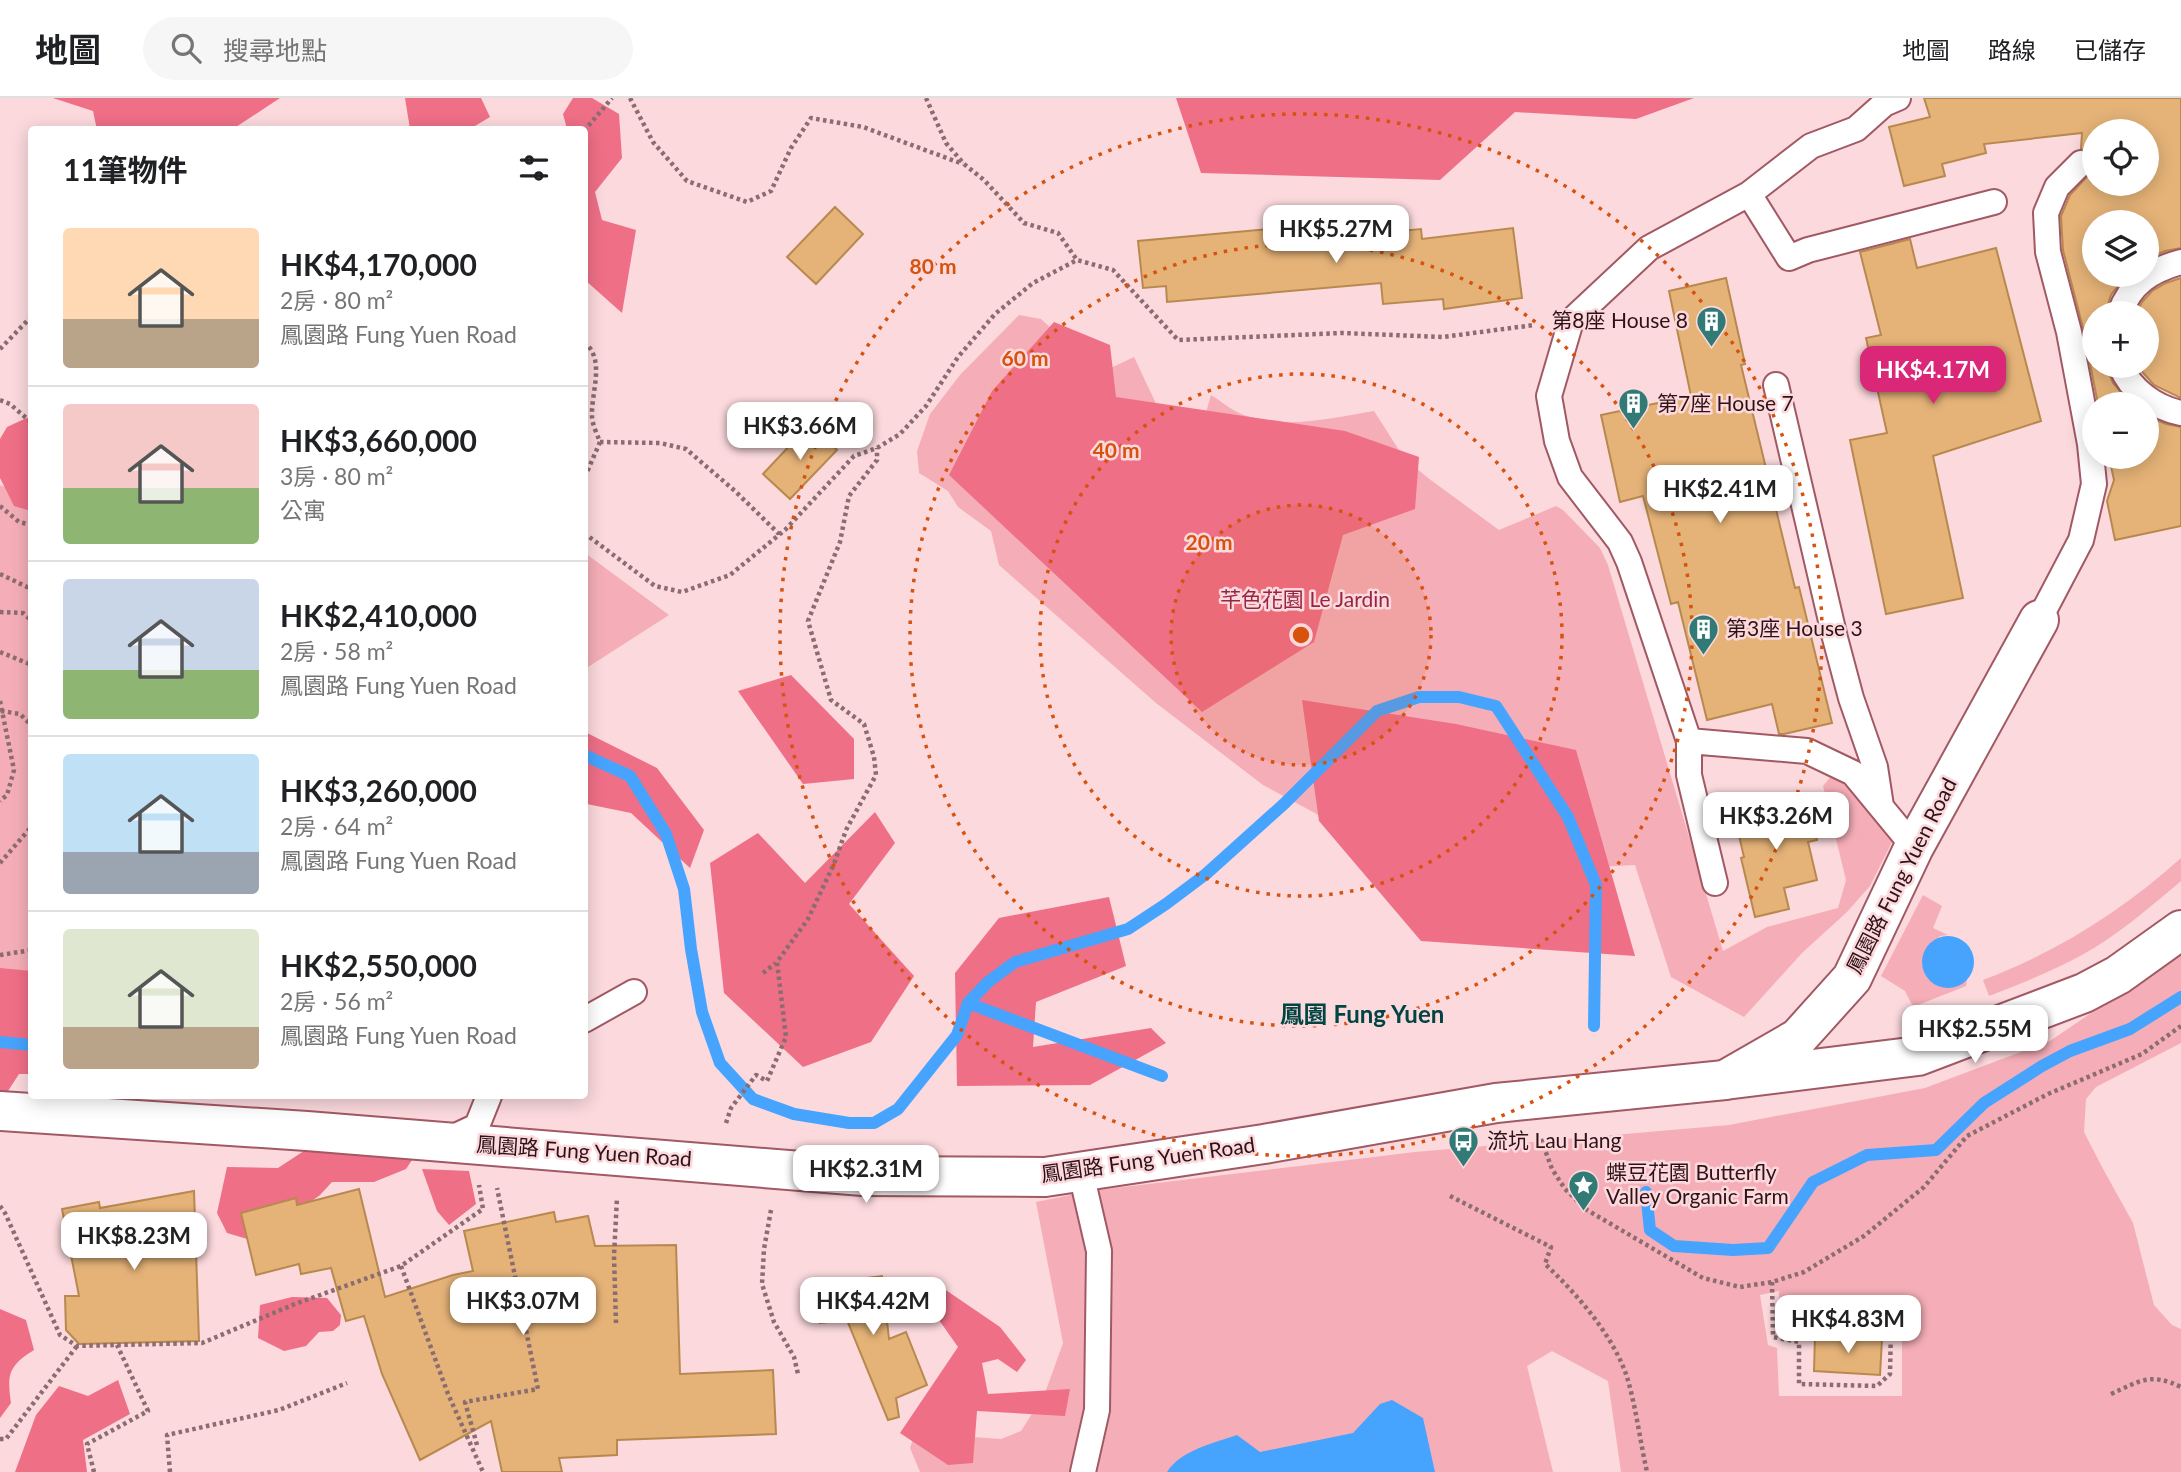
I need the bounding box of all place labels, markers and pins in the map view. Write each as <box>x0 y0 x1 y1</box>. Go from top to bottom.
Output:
pin: HK$5.27M <box>1264 206 1408 265</box>
building icon: 第8座 House 8 <box>1694 304 1728 348</box>
place label: 第8座 House 8 <box>1551 307 1688 332</box>
pin: HK$4.17M <box>1861 346 2005 406</box>
building icon: 第7座 House 7 <box>1617 387 1651 431</box>
place label: 第7座 House 7 <box>1657 390 1794 415</box>
pin: HK$3.66M <box>728 402 872 462</box>
pin: HK$2.41M <box>1648 466 1792 525</box>
building icon: 第3座 House 3 <box>1686 612 1720 656</box>
place label: 第3座 House 3 <box>1726 615 1863 640</box>
centre of rings <box>1289 623 1313 647</box>
pin: HK$3.26M <box>1704 792 1848 852</box>
pin: HK$2.55M <box>1903 1006 2047 1065</box>
bus stop icon: 流坑 Lau Hang <box>1447 1124 1481 1168</box>
place label: 流坑 Lau Hang <box>1487 1127 1622 1152</box>
pin: HK$2.31M <box>794 1146 938 1205</box>
place label: 蝶豆花園 Butterfly Valley Organic Farm <box>1606 1159 1789 1208</box>
place icon: 蝶豆花園 Butterfly Valley Organic Farm <box>1566 1168 1600 1212</box>
pin: HK$8.23M <box>62 1212 206 1272</box>
pin: HK$3.07M <box>451 1278 595 1337</box>
pin: HK$4.42M <box>801 1278 945 1337</box>
pin: HK$4.83M <box>1776 1296 1920 1355</box>

